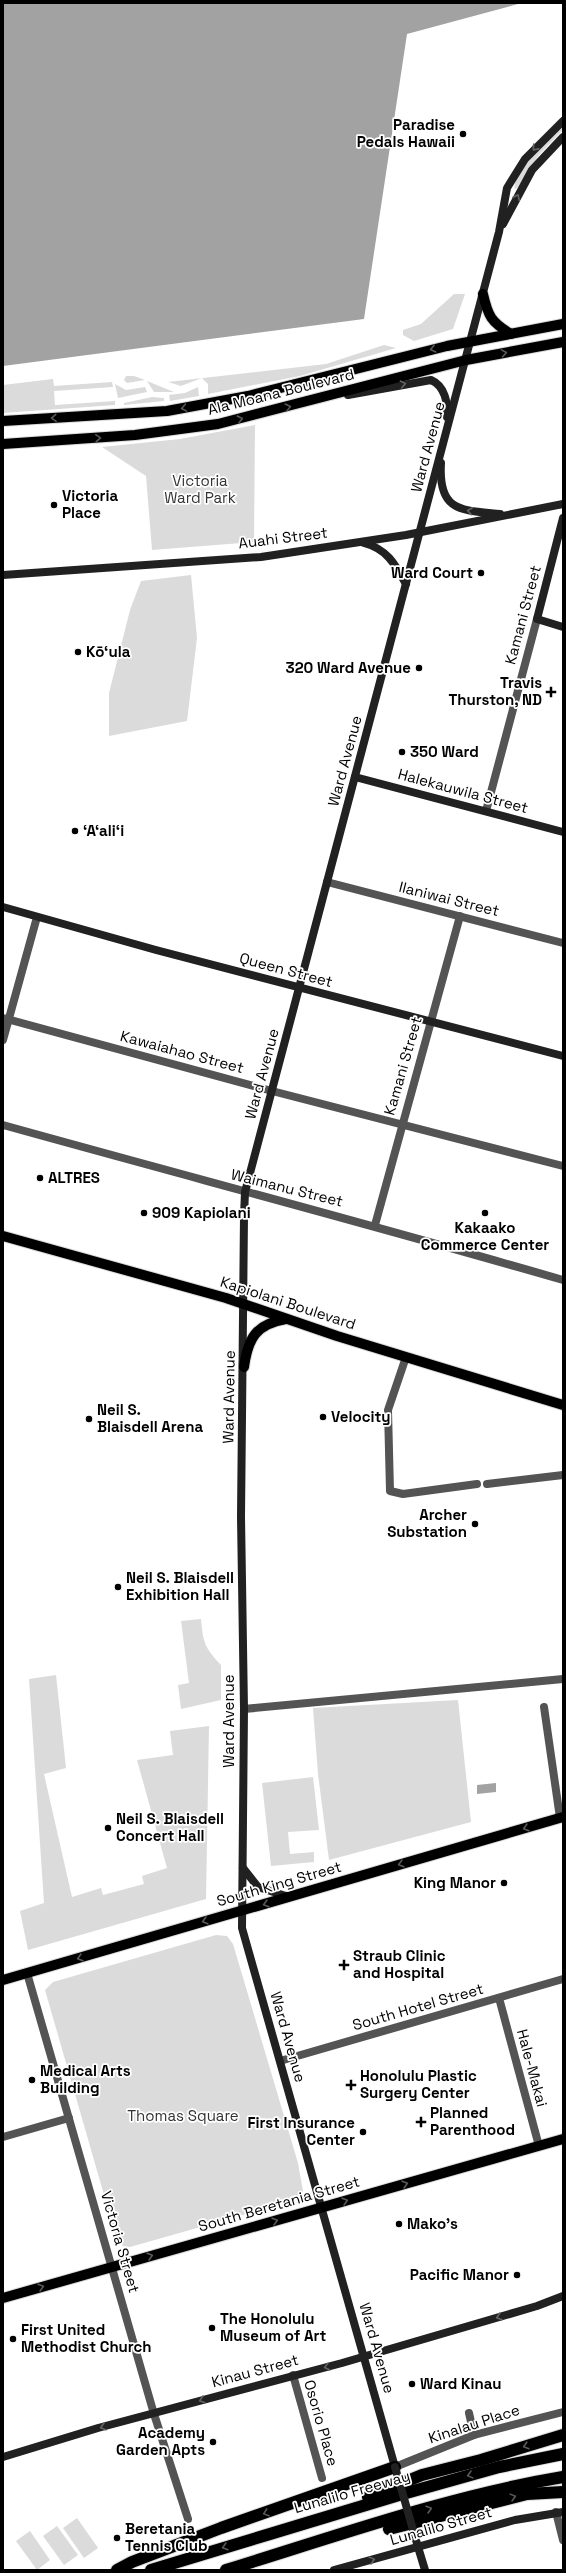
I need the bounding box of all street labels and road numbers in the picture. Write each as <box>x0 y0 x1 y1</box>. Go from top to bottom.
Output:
street label: Ala Moana Boulevard <box>206 364 356 419</box>
street label: Ward Avenue <box>406 399 449 494</box>
street label: Auahi Street <box>237 523 329 552</box>
street label: Kamani Street <box>500 563 545 667</box>
street label: Ward Avenue <box>323 713 366 808</box>
street label: Halekauwila Street <box>396 764 531 817</box>
street label: Ilaniwai Street <box>397 877 501 920</box>
street label: Queen Street <box>237 948 335 991</box>
street label: Kamani Street <box>379 1014 426 1117</box>
street label: Kawaiahao Street <box>118 1026 246 1077</box>
street label: Ward Avenue <box>240 1026 283 1121</box>
street label: Waimanu Street <box>229 1164 345 1211</box>
street label: Kapiolani Boulevard <box>218 1272 358 1333</box>
street label: Ward Avenue <box>218 1350 239 1444</box>
street label: Ward Avenue <box>219 1674 238 1768</box>
street label: South King Street <box>214 1857 344 1910</box>
street label: South Hotel Street <box>350 1979 486 2034</box>
street label: Ward Avenue <box>266 1989 310 2084</box>
street label: Hale-Makai <box>513 2027 552 2109</box>
street label: South Beretania Street <box>196 2171 362 2236</box>
street label: Victoria Street <box>97 2189 144 2295</box>
street label: Ward Avenue <box>355 2300 399 2395</box>
street label: Kinau Street <box>209 2350 301 2391</box>
street label: Osorio Place <box>300 2378 343 2468</box>
street label: Kinalau Place <box>426 2400 522 2447</box>
street label: Lunalilo Freeway <box>292 2466 412 2517</box>
street label: Lunalilo Street <box>388 2502 494 2549</box>

